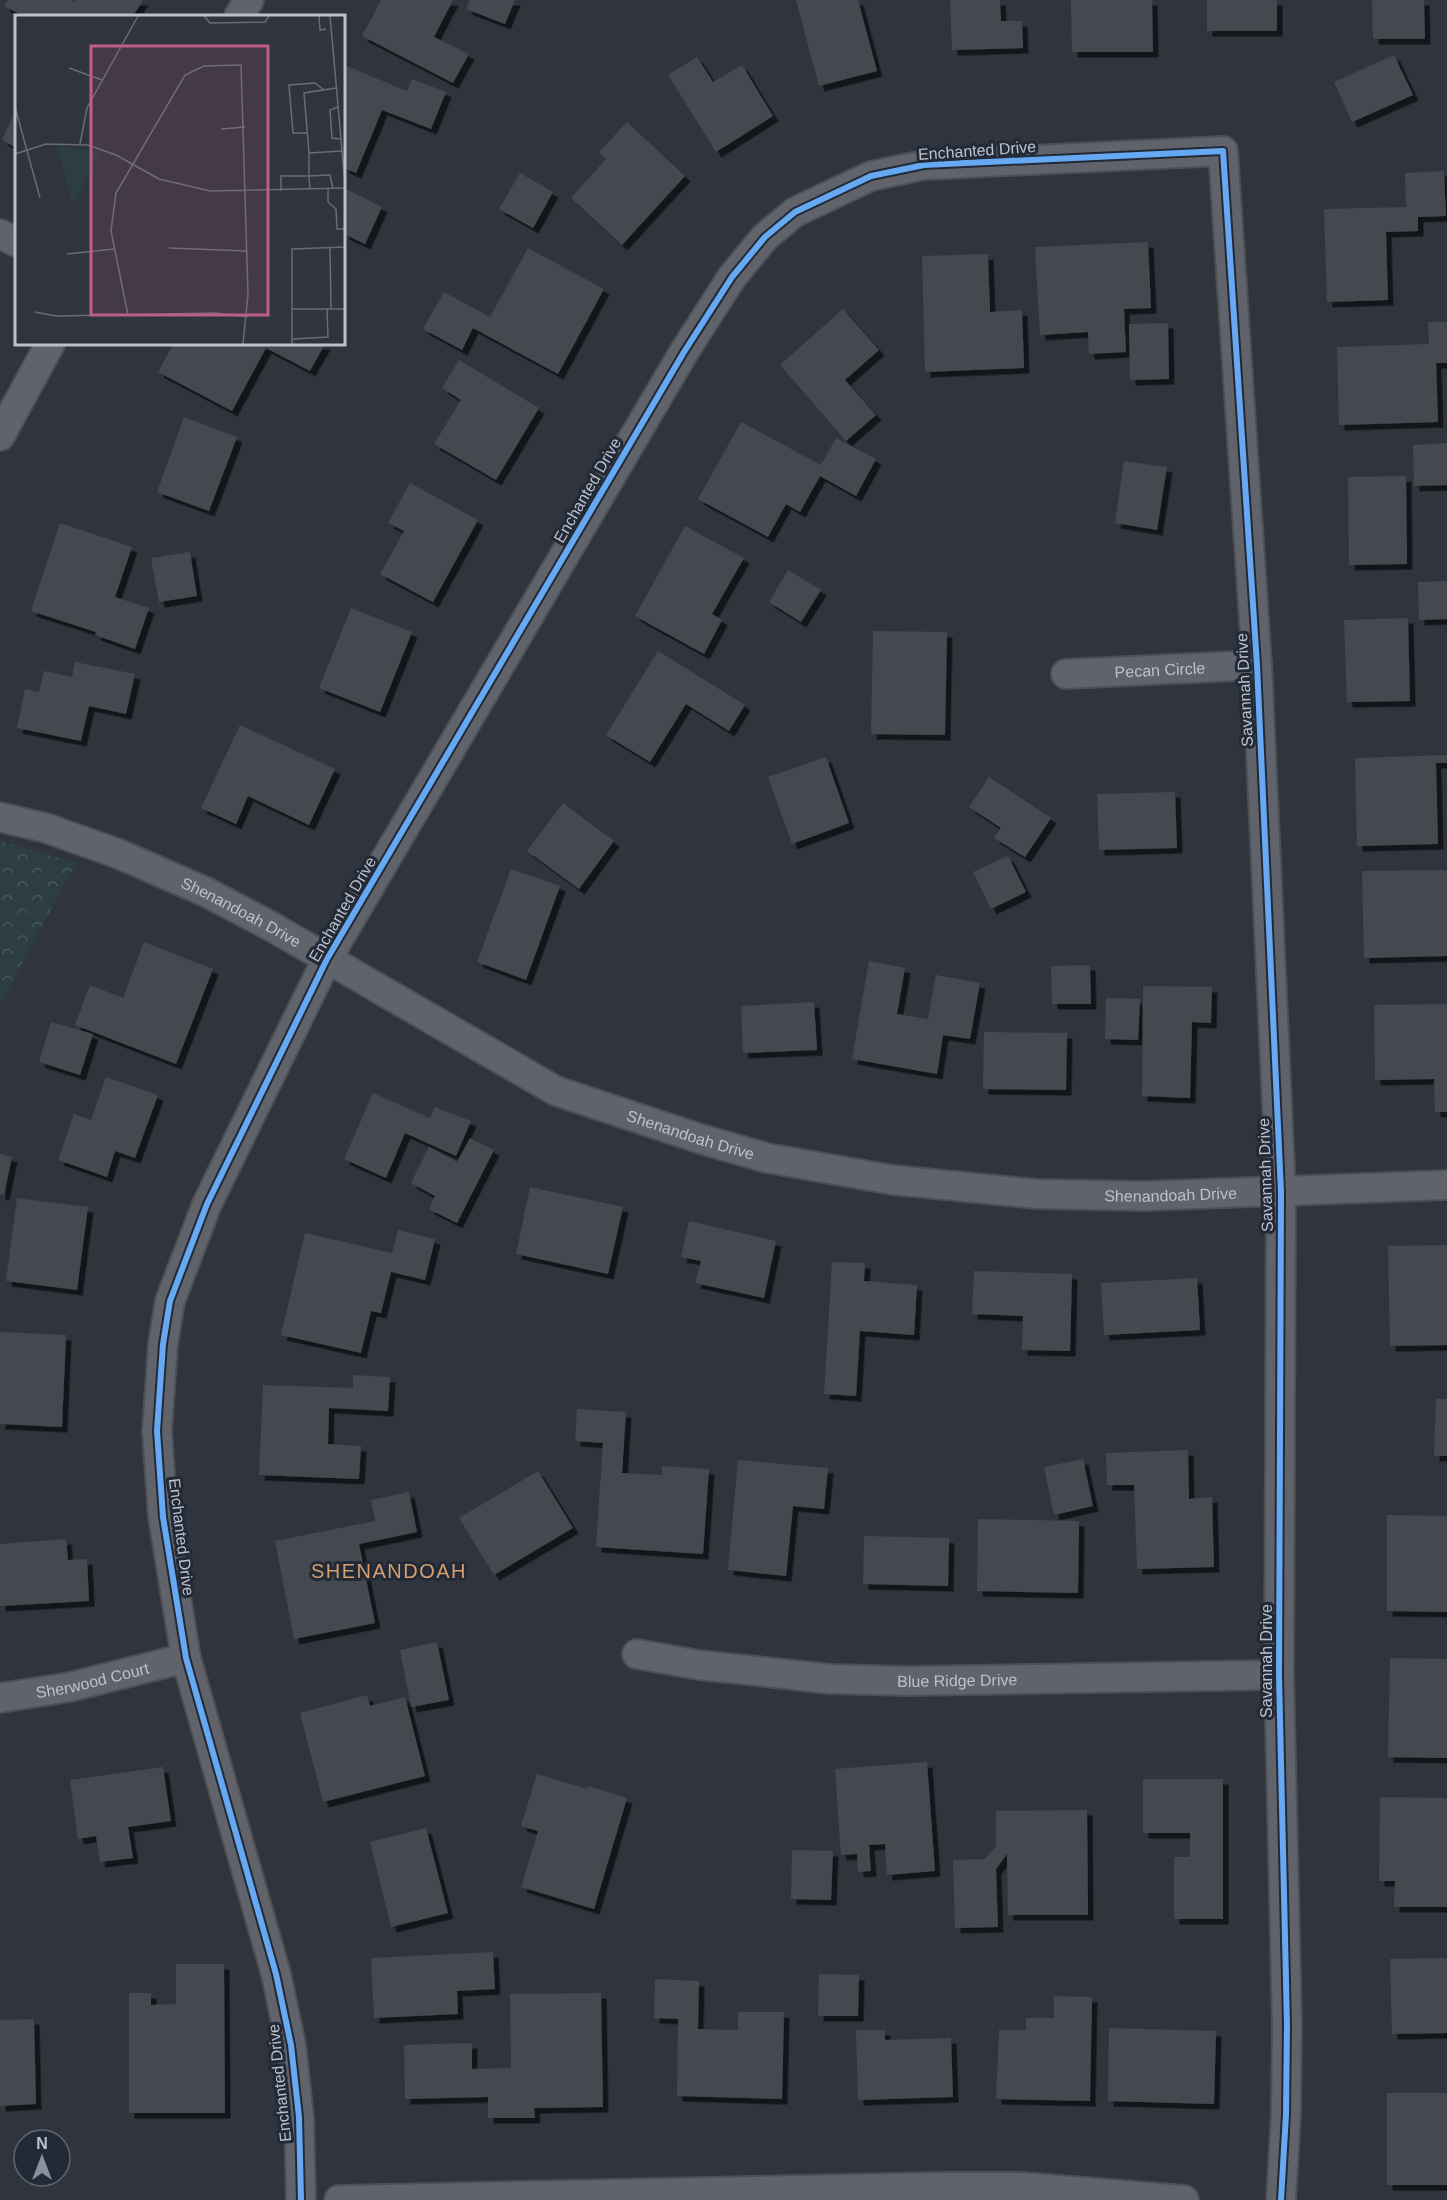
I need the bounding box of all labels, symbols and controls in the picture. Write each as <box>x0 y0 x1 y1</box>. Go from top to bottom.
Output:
inset map <box>15 15 345 345</box>
street label: Enchanted Drive <box>917 138 1037 163</box>
street label: Enchanted Drive <box>550 435 624 546</box>
street label: Savannah Drive <box>1233 633 1256 747</box>
street label: Pecan Circle <box>1114 659 1206 681</box>
street label: Enchanted Drive <box>305 854 379 965</box>
street label: Shenandoah Drive <box>179 874 304 951</box>
street label: Shenandoah Drive <box>625 1107 756 1163</box>
street label: Savannah Drive <box>1255 1118 1276 1232</box>
street label: Shenandoah Drive <box>1104 1185 1237 1205</box>
street label: Enchanted Drive <box>166 1477 197 1597</box>
district label: SHENANDOAH <box>311 1560 467 1582</box>
street label: Savannah Drive <box>1258 1604 1275 1718</box>
street label: Sherwood Court <box>34 1659 151 1701</box>
street label: Blue Ridge Drive <box>897 1671 1018 1690</box>
street label: Enchanted Drive <box>265 2023 294 2143</box>
north arrow <box>12 2128 72 2188</box>
text: N <box>36 2135 48 2152</box>

